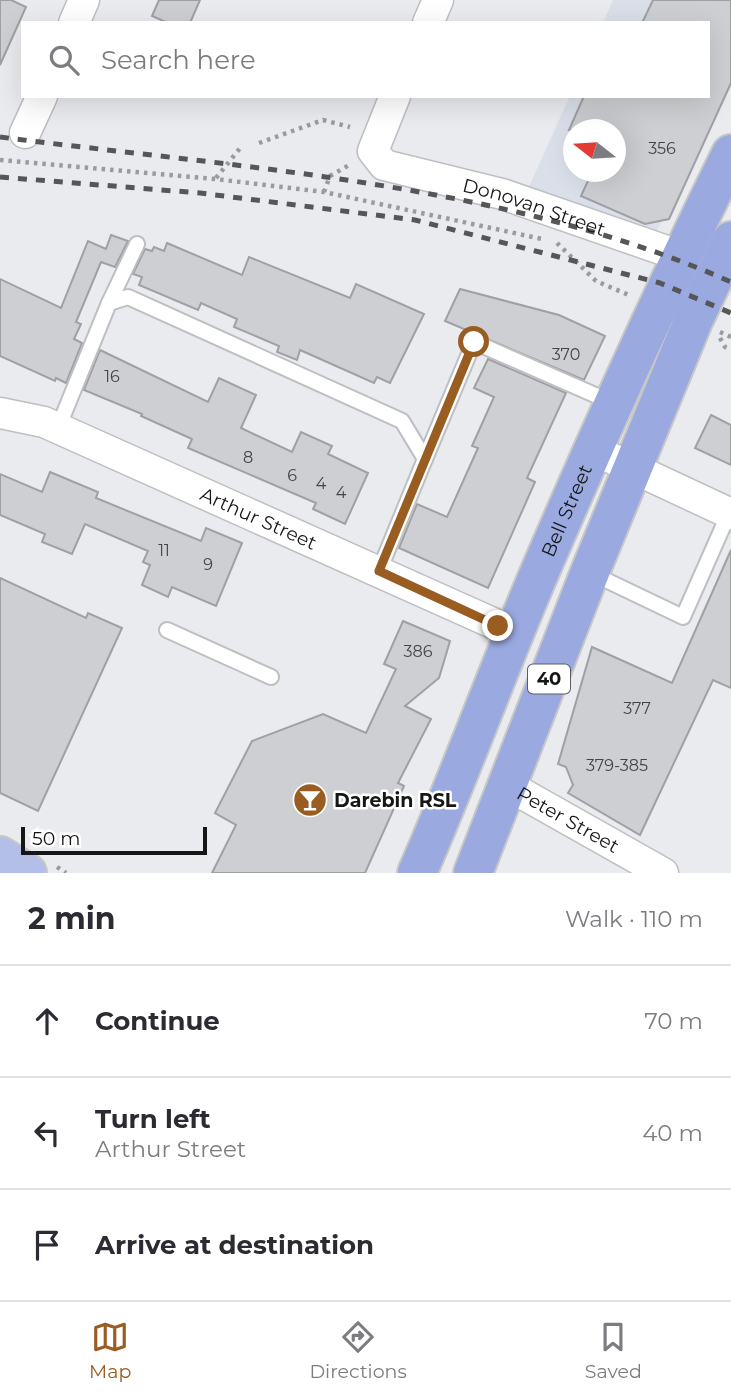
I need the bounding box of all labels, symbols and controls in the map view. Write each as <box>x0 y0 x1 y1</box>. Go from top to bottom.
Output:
search box <box>21 21 710 98</box>
icon: search <box>45 41 83 79</box>
text: Search here <box>101 44 256 76</box>
north arrow <box>563 119 626 182</box>
house number: 356 <box>648 139 676 158</box>
street label: Donovan Street <box>461 173 609 241</box>
route start <box>458 326 489 357</box>
house number: 370 <box>552 345 580 364</box>
house number: 16 <box>104 367 120 386</box>
house number: 8 <box>243 448 253 467</box>
street label: Bell Street <box>536 461 597 560</box>
house number: 6 <box>287 466 297 485</box>
house number: 4 <box>316 474 327 493</box>
street label: Arthur Street <box>197 482 321 554</box>
house number: 4 <box>336 483 347 502</box>
house number: 11 <box>158 541 170 560</box>
house number: 9 <box>203 555 213 574</box>
route end <box>482 610 513 641</box>
house number: 386 <box>404 642 433 661</box>
road number: 40 <box>528 664 570 694</box>
house number: 377 <box>623 699 651 718</box>
house number: 379-385 <box>586 756 648 775</box>
bar icon: Darebin RSL <box>291 781 329 819</box>
street label: Peter Street <box>513 781 624 858</box>
place label: Darebin RSL <box>334 789 457 812</box>
scale bar <box>21 824 206 856</box>
text: 50 m <box>32 827 80 850</box>
text: 2 min <box>28 900 115 937</box>
text: Walk · 110 m <box>565 905 703 933</box>
icon: ahead <box>28 1002 66 1040</box>
text: Continue <box>95 1005 220 1037</box>
text: 70 m <box>644 1007 703 1035</box>
text: Turn left <box>95 1103 211 1135</box>
icon: left <box>28 1114 66 1152</box>
text: 40 m <box>642 1119 703 1147</box>
text: Arthur Street <box>95 1135 246 1163</box>
icon: arrive <box>28 1226 66 1264</box>
text: Arrive at destination <box>95 1229 374 1261</box>
tab: Map <box>89 1318 131 1383</box>
tab: Directions <box>309 1318 407 1383</box>
tab: Saved <box>585 1318 642 1383</box>

